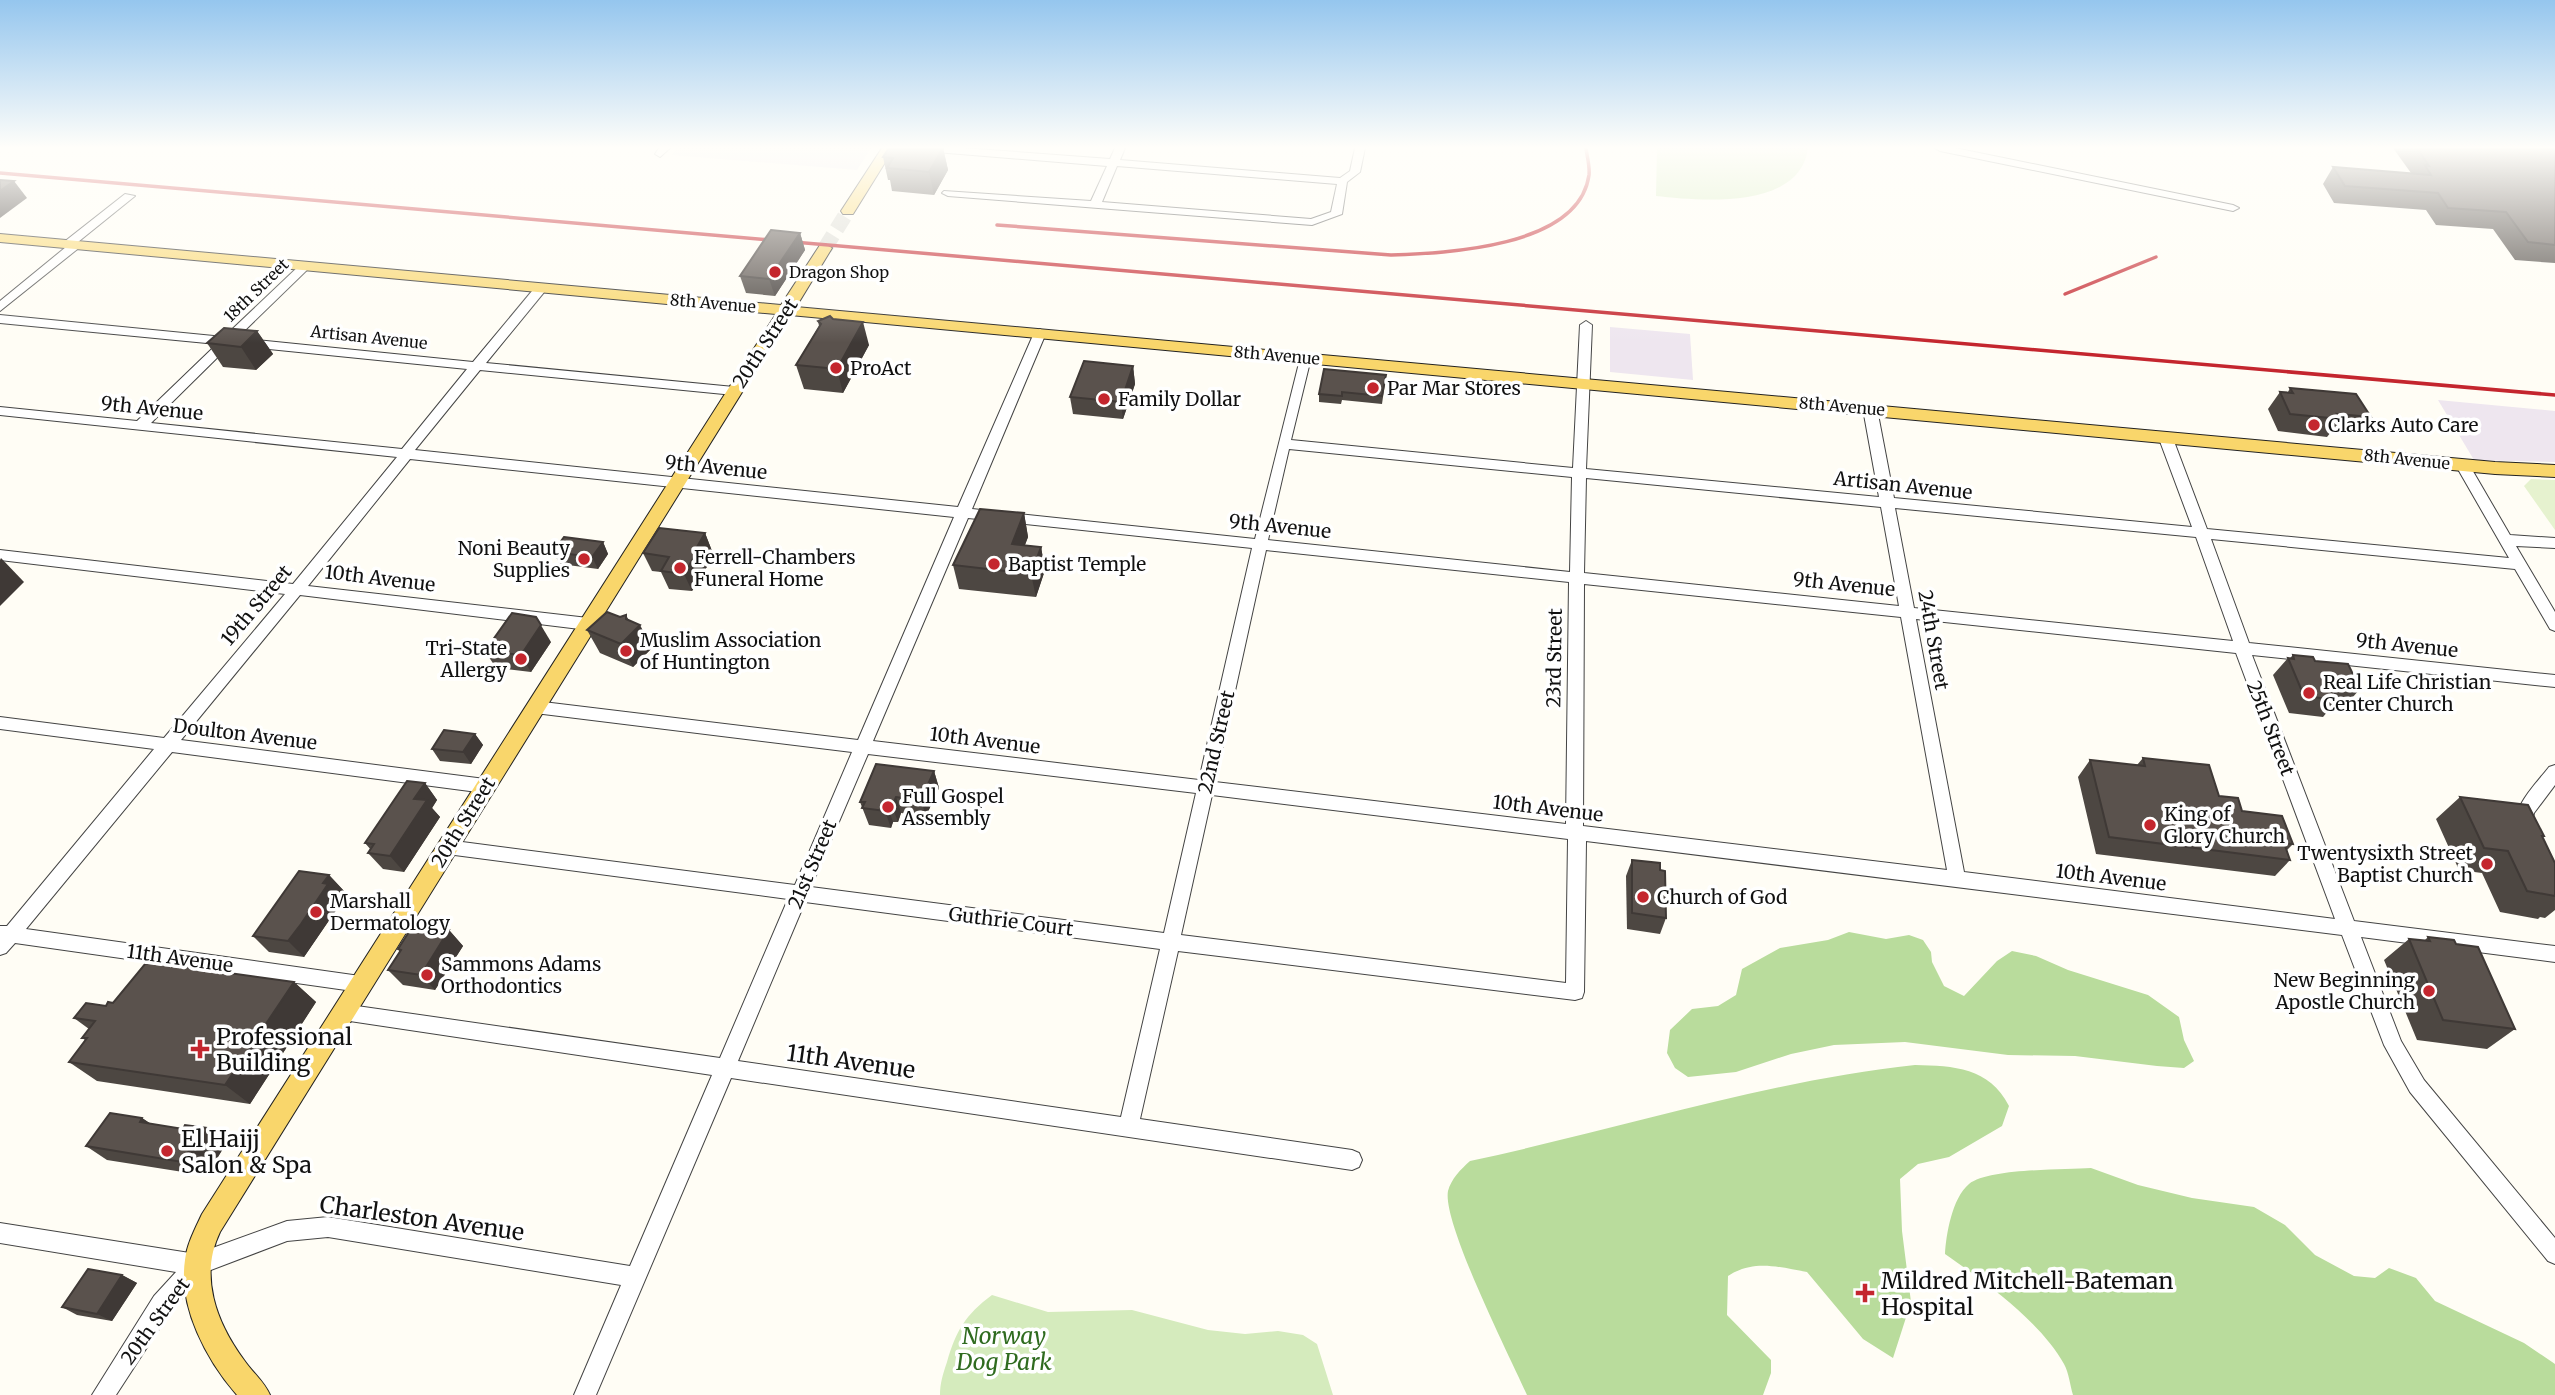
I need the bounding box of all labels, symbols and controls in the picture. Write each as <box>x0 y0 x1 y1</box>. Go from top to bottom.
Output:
street label: 18th Street <box>219 254 293 326</box>
place label: Dragon Shop <box>789 262 889 282</box>
marker: Dragon Shop <box>767 264 783 280</box>
street label: 8th Avenue <box>669 289 757 317</box>
street label: 20th Street <box>727 293 803 392</box>
street label: Artisan Avenue <box>309 321 428 353</box>
street label: 8th Avenue <box>1233 341 1321 369</box>
place label: ProAct <box>850 356 912 380</box>
marker: ProAct <box>828 360 844 376</box>
place label: Par Mar Stores <box>1387 376 1521 400</box>
marker: Par Mar Stores <box>1365 380 1381 396</box>
place label: Family Dollar <box>1118 387 1242 411</box>
street label: 9th Avenue <box>100 391 204 425</box>
marker: Family Dollar <box>1096 391 1112 407</box>
street label: 8th Avenue <box>1798 392 1886 420</box>
place label: Clarks Auto Care <box>2328 413 2479 437</box>
marker: Clarks Auto Care <box>2306 417 2322 433</box>
street label: 8th Avenue <box>2363 445 2451 473</box>
street label: 9th Avenue <box>664 450 768 484</box>
street label: Artisan Avenue <box>1831 466 1974 504</box>
street label: 9th Avenue <box>1228 509 1332 543</box>
place label: Noni Beauty Supplies <box>458 536 570 582</box>
place label: Ferrell-Chambers Funeral Home <box>694 545 856 591</box>
marker: Noni Beauty Supplies <box>576 551 592 567</box>
place label: Baptist Temple <box>1008 552 1146 576</box>
marker: Baptist Temple <box>986 556 1002 572</box>
street label: 19th Street <box>215 559 297 650</box>
street label: 10th Avenue <box>323 559 437 597</box>
marker: Ferrell-Chambers Funeral Home <box>672 560 688 576</box>
street label: 9th Avenue <box>1792 567 1896 601</box>
street label: 24th Street <box>1913 588 1955 692</box>
street label: 23rd Street <box>1541 608 1567 708</box>
place label: Muslim Association of Huntington <box>640 628 822 674</box>
street label: 9th Avenue <box>2355 628 2459 662</box>
place label: Tri-State Allergy <box>426 636 507 682</box>
marker: Muslim Association of Huntington <box>618 643 634 659</box>
marker: Tri-State Allergy <box>513 651 529 667</box>
place label: Real Life Christian Center Church <box>2323 670 2492 716</box>
street label: 25th Street <box>2242 677 2300 779</box>
marker: Real Life Christian Center Church <box>2301 685 2317 701</box>
street label: 22nd Street <box>1192 688 1240 796</box>
street label: Doulton Avenue <box>172 713 319 755</box>
street label: 10th Avenue <box>928 721 1042 759</box>
street label: 20th Street <box>426 772 500 872</box>
place label: Full Gospel Assembly <box>901 784 1004 830</box>
street label: 10th Avenue <box>1491 789 1605 827</box>
marker: Full Gospel Assembly <box>880 799 896 815</box>
place label: King of Glory Church <box>2164 802 2286 848</box>
street label: 21st Street <box>782 815 842 912</box>
marker: King of Glory Church <box>2142 817 2158 833</box>
place label: Twentysixth Street Baptist Church <box>2297 841 2474 887</box>
marker: Twentysixth Street Baptist Church <box>2479 856 2495 872</box>
street label: 10th Avenue <box>2054 858 2168 896</box>
place label: Church of God <box>1657 885 1788 909</box>
place label: Marshall Dermatology <box>330 889 450 935</box>
marker: Church of God <box>1635 889 1651 905</box>
street label: Guthrie Court <box>947 901 1075 941</box>
marker: Marshall Dermatology <box>308 904 324 920</box>
street label: 11th Avenue <box>125 939 235 977</box>
place label: Sammons Adams Orthodontics <box>441 952 601 998</box>
marker: Sammons Adams Orthodontics <box>419 967 435 983</box>
place label: New Beginning Apostle Church <box>2274 968 2415 1014</box>
marker: New Beginning Apostle Church <box>2421 983 2437 999</box>
place label: Professional Building <box>216 1022 352 1077</box>
street label: 11th Avenue <box>785 1038 917 1084</box>
marker: Professional Building <box>190 1039 210 1059</box>
place label: El Haijj Salon & Spa <box>181 1124 312 1179</box>
marker: El Haijj Salon & Spa <box>159 1143 175 1159</box>
street label: Charleston Avenue <box>318 1189 526 1247</box>
place label: Mildred Mitchell-Bateman Hospital <box>1881 1266 2174 1321</box>
street label: 20th Street <box>115 1272 195 1369</box>
marker: Mildred Mitchell-Bateman Hospital <box>1855 1283 1875 1303</box>
park label: Norway Dog Park <box>955 1321 1052 1376</box>

